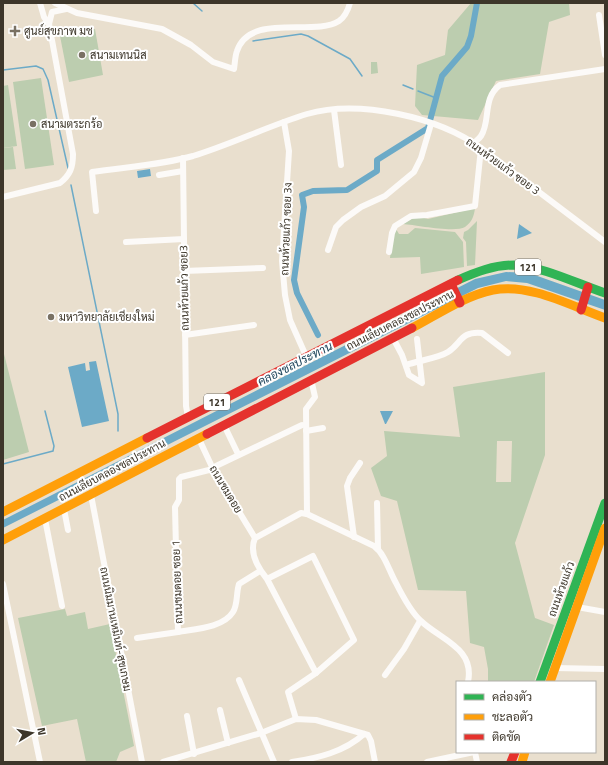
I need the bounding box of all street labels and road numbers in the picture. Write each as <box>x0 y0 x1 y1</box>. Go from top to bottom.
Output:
street label: ถนนห้วยแก้ว ซอย 3 <box>463 134 543 198</box>
street label: ถนนห้วยแก้ว ซอย 3ง <box>276 182 296 276</box>
street label: ถนนห้วยแก้ว ซอย3 <box>175 245 193 331</box>
road number: 121 <box>515 259 541 275</box>
street label: ถนนเลียบคลองชลประทาน <box>343 286 457 354</box>
road number: 121 <box>204 394 230 410</box>
street label: ถนนเลียบคลองชลประทาน <box>56 435 168 505</box>
street label: ถนนชมดอย <box>205 462 247 516</box>
street label: ถนนชมดอย ซอย 1 <box>168 540 186 624</box>
street label: ถนนห้วยแก้ว <box>544 559 578 619</box>
street label: ถนนนิมมานเหมินท์-สุขเกษม <box>95 565 136 693</box>

